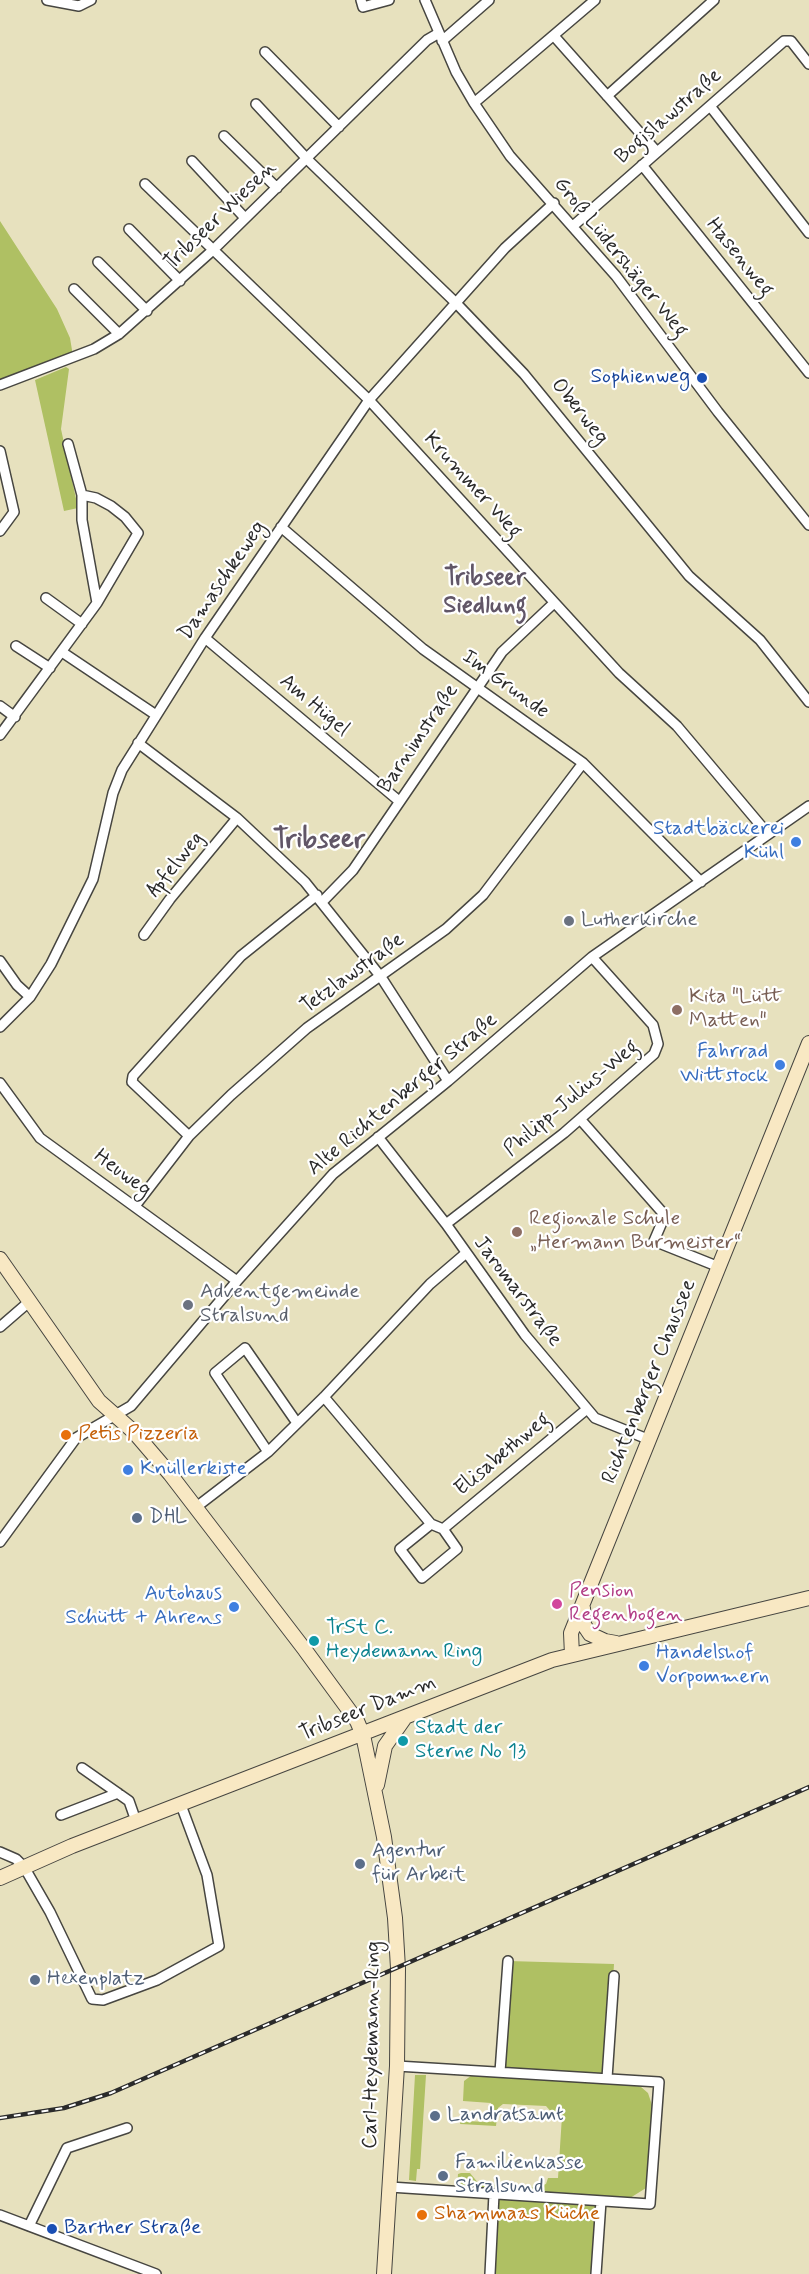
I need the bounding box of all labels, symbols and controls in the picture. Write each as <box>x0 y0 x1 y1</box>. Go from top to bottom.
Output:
street label: Bogislawstraße <box>611 64 727 170</box>
street label: Tribseer Wiesen <box>160 156 282 276</box>
street label: Groß Lüdershäger Weg <box>547 173 693 343</box>
street label: Hasenweg <box>700 214 778 302</box>
place label: Sophienweg <box>590 365 690 391</box>
marker: Sophienweg <box>695 371 709 385</box>
street label: Oberweg <box>545 374 613 450</box>
street label: Krummer Weg <box>418 427 526 545</box>
street label: Damaschkeweg <box>174 516 272 646</box>
district label: Tribseer Siedlung <box>443 565 527 621</box>
street label: Im Grunde <box>457 645 553 725</box>
street label: Am Hügel <box>274 669 354 743</box>
street label: Barnimstraße <box>373 680 465 798</box>
place label: Stadtbäckerei Kühl <box>653 817 784 867</box>
district label: Tribseer <box>273 825 365 857</box>
street label: Apfelweg <box>142 827 210 903</box>
marker: Stadtbäckerei Kühl <box>789 835 803 849</box>
place label: Lutherkirche <box>581 908 698 934</box>
marker: Lutherkirche <box>562 914 576 928</box>
street label: Tetzlawstraße <box>296 928 410 1020</box>
place label: Kita "Lütt Matten" <box>689 985 783 1035</box>
marker: Kita "Lütt Matten" <box>670 1003 684 1017</box>
street label: Alte Richtenberger Straße <box>303 1008 503 1182</box>
street label: Philipp-Julius-Weg <box>499 1035 645 1163</box>
place label: Fahrrad Wittstock <box>680 1040 768 1090</box>
marker: Fahrrad Wittstock <box>773 1058 787 1072</box>
street label: Heuweg <box>88 1145 156 1203</box>
place label: Regionale Schule „Hermann Burmeister“ <box>529 1207 741 1257</box>
marker: Regionale Schule „Hermann Burmeister“ <box>510 1225 524 1239</box>
street label: Jaromarstraße <box>467 1232 567 1352</box>
street label: Richtenberger Chaussee <box>597 1276 703 1488</box>
place label: Adventgemeinde Stralsund <box>200 1280 360 1330</box>
marker: Adventgemeinde Stralsund <box>181 1298 195 1312</box>
street label: Elisabethweg <box>450 1408 556 1502</box>
place label: Petis Pizzeria <box>78 1422 199 1448</box>
marker: Petis Pizzeria <box>59 1428 73 1442</box>
place label: Knüllerkiste <box>140 1457 247 1483</box>
marker: Knüllerkiste <box>121 1463 135 1477</box>
place label: DHL <box>149 1505 188 1531</box>
marker: DHL <box>130 1511 144 1525</box>
place label: Pension Regenbogen <box>569 1579 682 1629</box>
place label: Autohaus Schütt + Ahrens <box>65 1582 222 1632</box>
marker: Pension Regenbogen <box>550 1597 564 1611</box>
marker: Autohaus Schütt + Ahrens <box>227 1600 241 1614</box>
place label: TrSt C. Heydemann Ring <box>326 1616 482 1666</box>
marker: TrSt C. Heydemann Ring <box>307 1634 321 1648</box>
place label: Handelshof Vorpommern <box>656 1641 769 1691</box>
marker: Handelshof Vorpommern <box>637 1659 651 1673</box>
street label: Tribseer Damm <box>296 1670 440 1748</box>
place label: Stadt der Sterne No 13 <box>415 1716 526 1766</box>
marker: Stadt der Sterne No 13 <box>396 1734 410 1748</box>
place label: Agentur für Arbeit <box>372 1839 466 1889</box>
marker: Agentur für Arbeit <box>353 1857 367 1871</box>
street label: Carl-Heydemann-Ring <box>359 1941 387 2149</box>
place label: Hexenplatz <box>47 1967 145 1993</box>
marker: Hexenplatz <box>28 1973 42 1987</box>
place label: Landratsamt <box>447 2103 564 2129</box>
marker: Landratsamt <box>428 2109 442 2123</box>
place label: Familienkasse Stralsund <box>455 2151 584 2201</box>
marker: Familienkasse Stralsund <box>436 2169 450 2183</box>
place label: Shammaas Küche <box>434 2202 600 2228</box>
marker: Shammaas Küche <box>415 2208 429 2222</box>
place label: Barther Straße <box>64 2216 201 2242</box>
marker: Barther Straße <box>45 2222 59 2236</box>

